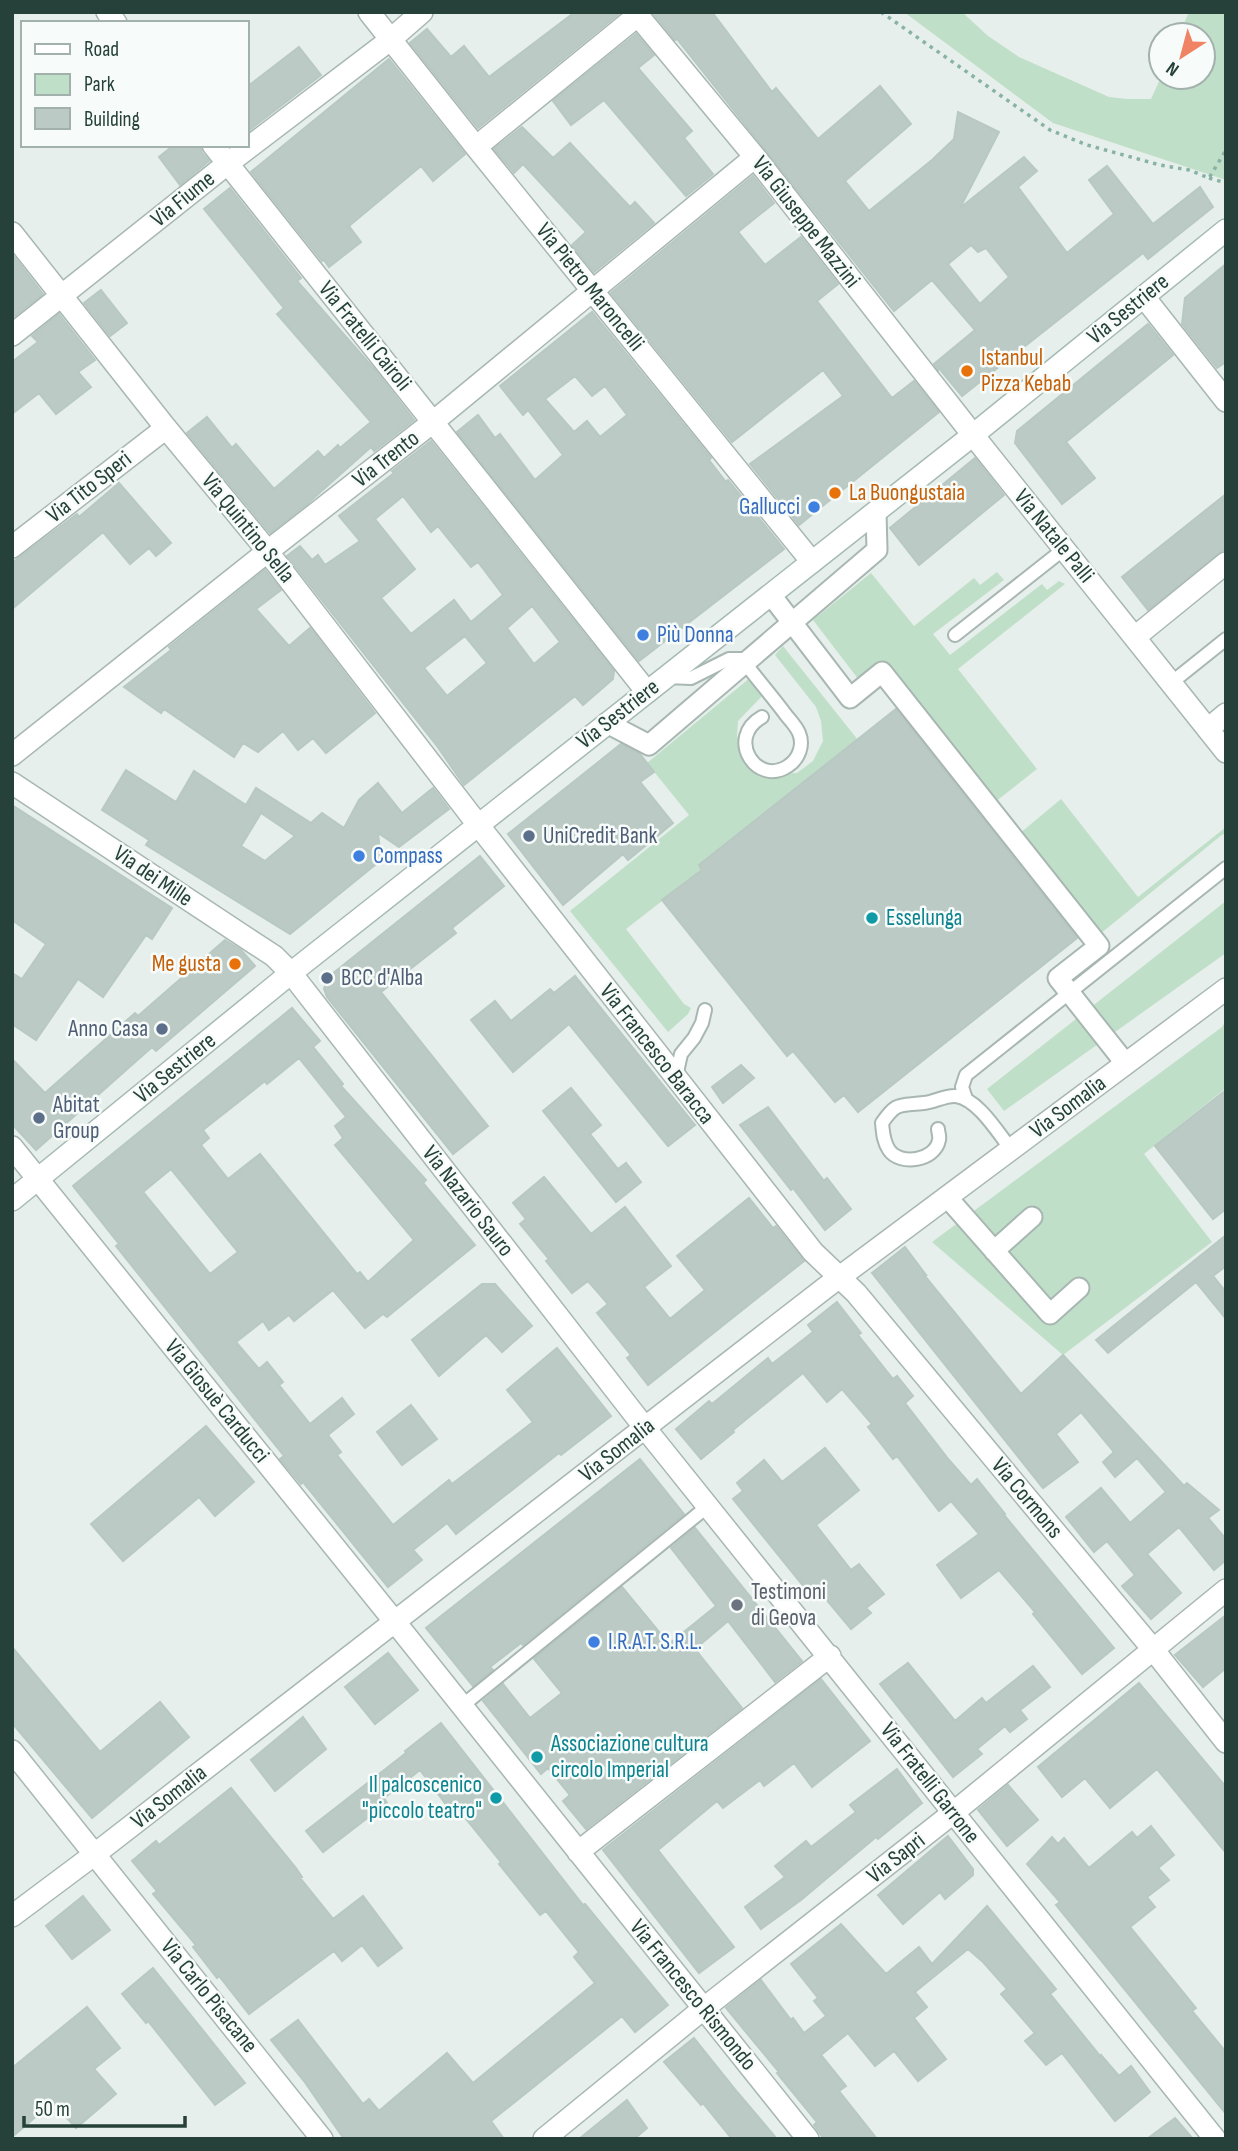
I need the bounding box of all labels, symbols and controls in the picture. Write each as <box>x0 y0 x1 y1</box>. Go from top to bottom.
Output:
legend <box>21 21 248 147</box>
north arrow <box>1147 21 1217 91</box>
text: Road <box>84 37 119 62</box>
text: N <box>1162 56 1184 81</box>
text: Park <box>84 72 115 97</box>
text: Building <box>84 107 140 132</box>
street label: Via Giuseppe Mazzini <box>746 151 866 293</box>
street label: Via Fiume <box>145 165 221 233</box>
street label: Via Pietro Maroncelli <box>530 217 650 357</box>
street label: Via Sestriere <box>1081 268 1175 350</box>
street label: Via Fratelli Cairoli <box>312 276 418 396</box>
place label: Istanbul Pizza Kebab <box>981 344 1071 398</box>
marker: Istanbul Pizza Kebab <box>959 363 975 379</box>
street label: Via Trento <box>347 424 425 494</box>
street label: Via Tito Speri <box>41 445 137 529</box>
street label: Via Quintino Sella <box>195 467 301 589</box>
place label: La Buongustaia <box>849 479 965 507</box>
street label: Via Natale Palli <box>1008 484 1100 588</box>
marker: La Buongustaia <box>827 485 843 501</box>
place label: Gallucci <box>739 493 800 521</box>
marker: Gallucci <box>806 499 822 515</box>
place label: Più Donna <box>657 621 734 649</box>
marker: Più Donna <box>635 627 651 643</box>
street label: Via Sestriere <box>571 673 665 755</box>
place label: UniCredit Bank <box>543 822 658 850</box>
marker: UniCredit Bank <box>521 828 537 844</box>
street label: Via dei Mille <box>108 839 198 913</box>
place label: Compass <box>373 842 443 870</box>
marker: Compass <box>351 848 367 864</box>
place label: Esselunga <box>886 904 962 932</box>
marker: Esselunga <box>864 910 880 926</box>
place label: Me gusta <box>152 950 221 978</box>
marker: Me gusta <box>227 956 243 972</box>
place label: BCC d'Alba <box>341 964 423 992</box>
marker: BCC d'Alba <box>319 970 335 986</box>
street label: Via Francesco Baracca <box>593 978 721 1130</box>
place label: Anno Casa <box>67 1015 148 1043</box>
marker: Anno Casa <box>154 1021 170 1037</box>
street label: Via Sestriere <box>128 1027 222 1109</box>
street label: Via Somalia <box>1024 1069 1112 1145</box>
place label: Abitat Group <box>52 1091 100 1145</box>
marker: Abitat Group <box>31 1110 47 1126</box>
street label: Via Nazario Sauro <box>416 1140 520 1262</box>
street label: Via Giosuè Carducci <box>159 1334 275 1468</box>
street label: Via Somalia <box>574 1412 660 1488</box>
street label: Via Cormons <box>985 1452 1069 1544</box>
place label: Testimoni di Geova <box>751 1578 826 1632</box>
marker: Testimoni di Geova <box>729 1597 745 1613</box>
place label: I.R.A.T. S.R.L. <box>608 1628 702 1656</box>
marker: I.R.A.T. S.R.L. <box>586 1634 602 1650</box>
street label: Via Fratelli Garrone <box>874 1717 986 1849</box>
place label: Associazione cultura circolo Imperial <box>550 1730 709 1784</box>
marker: Associazione cultura circolo Imperial <box>529 1749 545 1765</box>
street label: Via Somalia <box>126 1759 212 1835</box>
place label: Il palcoscenico "piccolo teatro" <box>362 1771 482 1825</box>
marker: Il palcoscenico "piccolo teatro" <box>488 1790 504 1806</box>
street label: Via Sapri <box>861 1827 931 1889</box>
street label: Via Francesco Rismondo <box>624 1914 762 2076</box>
street label: Via Carlo Pisacane <box>154 1933 264 2059</box>
scale bar <box>24 2084 186 2128</box>
text: 50 m <box>35 2097 70 2122</box>

